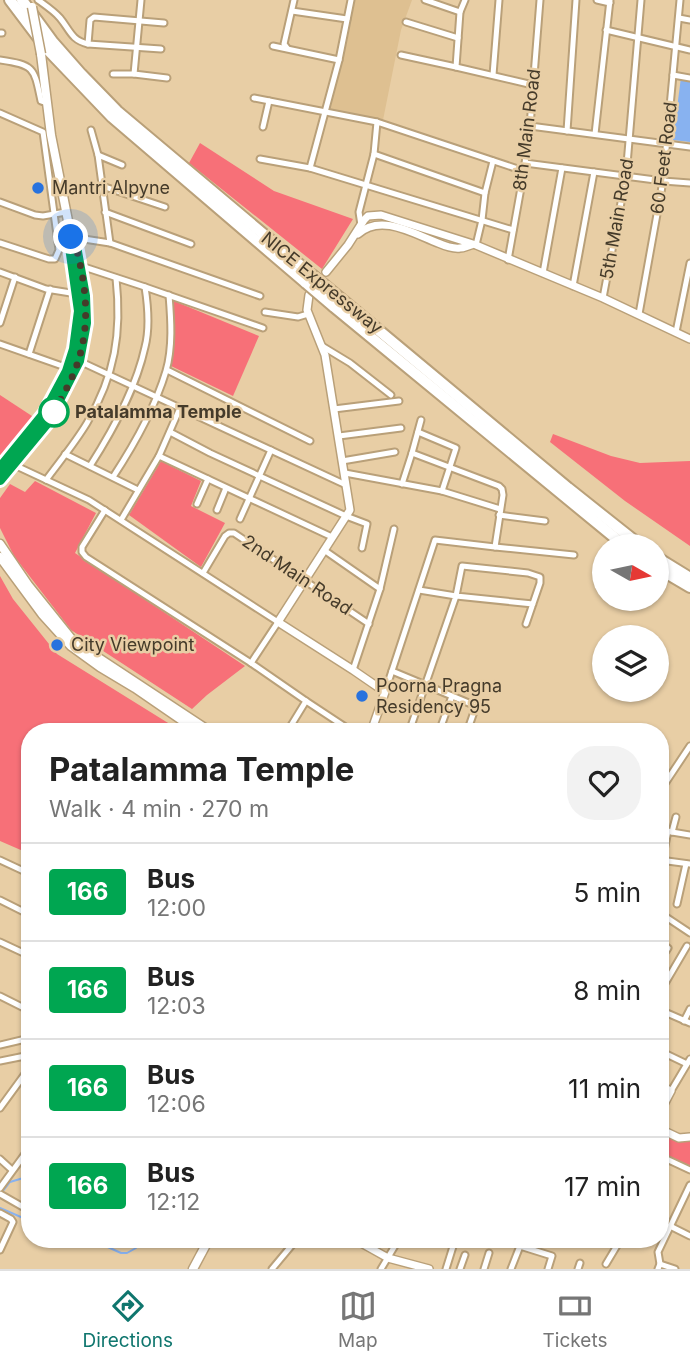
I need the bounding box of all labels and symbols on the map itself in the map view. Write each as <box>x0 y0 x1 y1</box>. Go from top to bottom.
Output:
street label: 8th Main Road <box>509 68 544 192</box>
street label: 60 Feet Road <box>646 101 681 215</box>
street label: 5th Main Road <box>596 157 637 281</box>
place label: Mantri Alpyne <box>52 177 170 198</box>
marker: Mantri Alpyne <box>30 180 46 196</box>
your location <box>53 219 88 254</box>
street label: NICE Expressway <box>258 227 387 338</box>
marker: Patalamma Temple <box>39 397 69 427</box>
place label: Patalamma Temple <box>75 401 242 422</box>
street label: 2nd Main Road <box>239 530 356 619</box>
north arrow <box>592 534 668 611</box>
place label: City Viewpoint <box>71 634 194 655</box>
marker: City Viewpoint <box>49 637 65 653</box>
place label: Poorna Pragna Residency 95 <box>376 675 502 717</box>
marker: Poorna Pragna Residency 95 <box>354 688 370 704</box>

